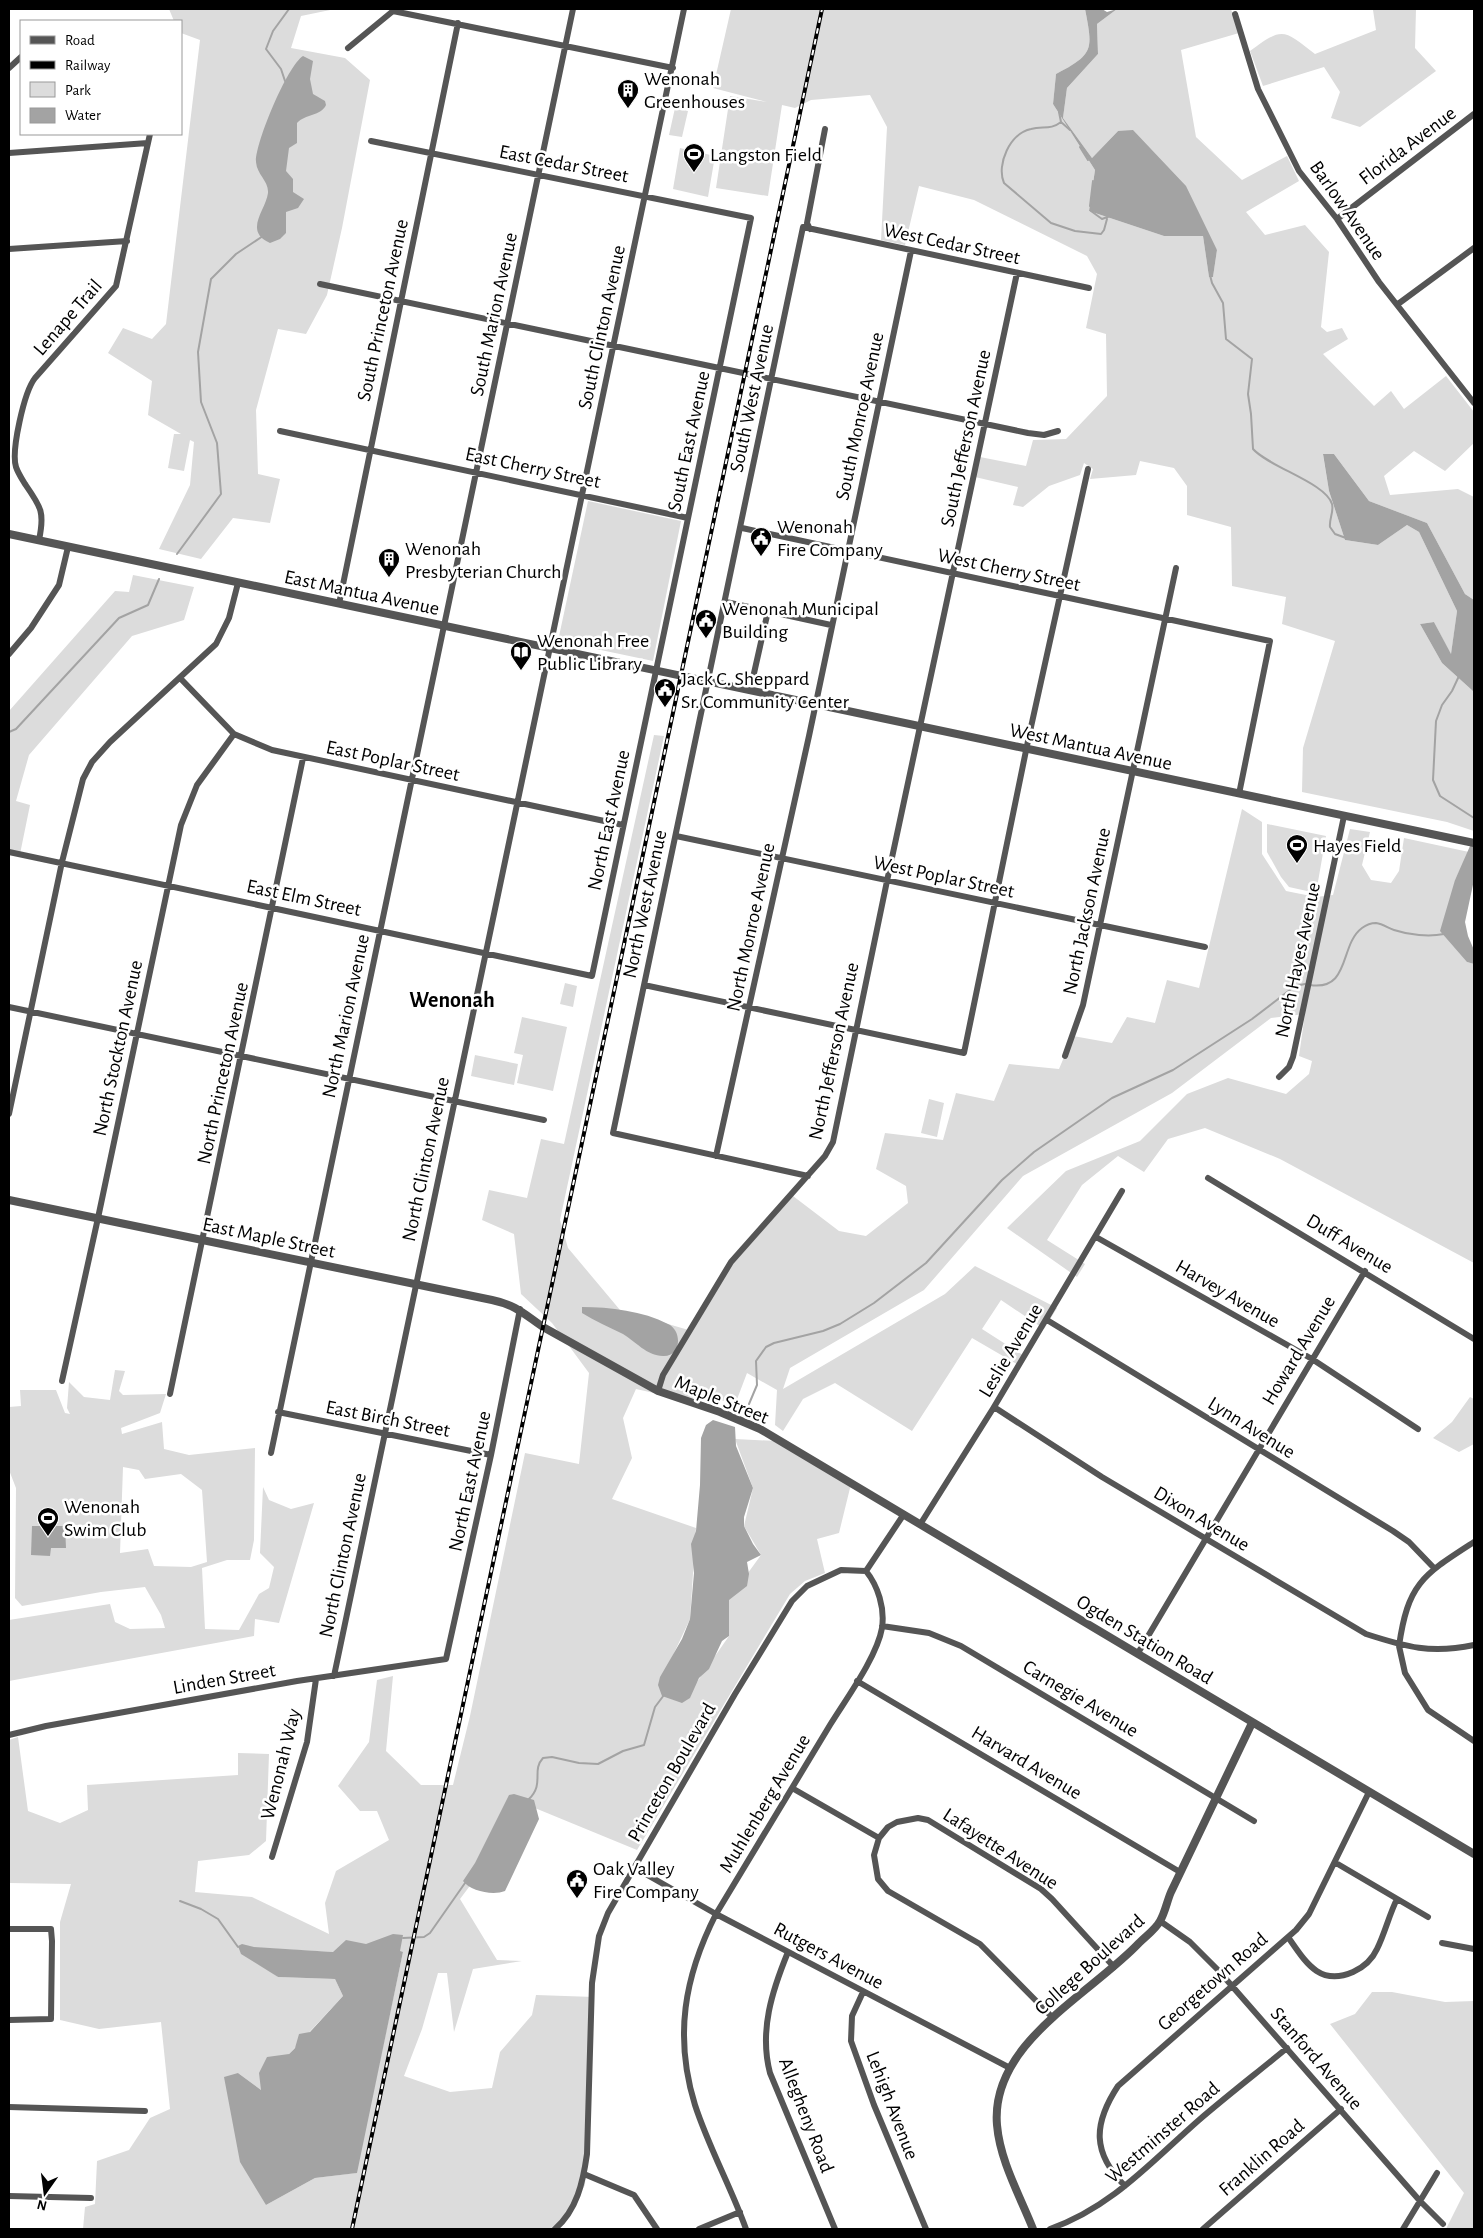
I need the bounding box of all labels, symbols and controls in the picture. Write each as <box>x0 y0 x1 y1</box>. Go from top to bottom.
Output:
legend <box>20 20 182 135</box>
text: Road <box>65 33 95 48</box>
text: Railway <box>65 58 111 73</box>
place label: Wenonah Greenhouses <box>644 69 745 112</box>
building icon: Wenonah Greenhouses <box>616 78 640 109</box>
text: Park <box>65 83 91 98</box>
street label: Florida Avenue <box>1355 103 1460 189</box>
text: Water <box>65 108 101 123</box>
street label: East Cedar Street <box>498 142 631 186</box>
sports icon: Langston Field <box>682 142 706 173</box>
place label: Langston Field <box>710 145 822 165</box>
street label: Barlow Avenue <box>1306 157 1389 264</box>
street label: South Princeton Avenue <box>354 217 412 403</box>
street label: West Cedar Street <box>882 220 1022 268</box>
street label: South Marion Avenue <box>467 231 521 398</box>
street label: South Clinton Avenue <box>575 243 629 411</box>
street label: Lenape Trail <box>30 276 106 359</box>
street label: South West Avenue <box>727 322 777 474</box>
street label: South Monroe Avenue <box>832 330 888 502</box>
street label: South Jefferson Avenue <box>937 348 995 529</box>
street label: South East Avenue <box>664 369 714 513</box>
street label: East Cherry Street <box>463 444 603 492</box>
place label: Wenonah Fire Company <box>777 517 883 560</box>
public building icon: Wenonah Fire Company <box>749 526 773 557</box>
place label: Wenonah Presbyterian Church <box>405 539 561 582</box>
street label: West Cherry Street <box>936 545 1083 595</box>
building icon: Wenonah Presbyterian Church <box>377 547 401 578</box>
street label: East Mantua Avenue <box>282 567 441 619</box>
place label: Wenonah Municipal Building <box>722 599 879 642</box>
public building icon: Wenonah Municipal Building <box>694 608 718 639</box>
place label: Wenonah Free Public Library <box>537 631 649 674</box>
library icon: Wenonah Free Public Library <box>509 640 533 671</box>
place label: Jack C. Sheppard Sr. Community Center <box>681 669 850 712</box>
public building icon: Jack C. Sheppard Sr. Community Center <box>653 677 677 708</box>
street label: West Mantua Avenue <box>1008 720 1174 774</box>
street label: East Poplar Street <box>324 737 462 785</box>
street label: North East Avenue <box>584 748 634 892</box>
street label: North Jackson Avenue <box>1060 826 1114 997</box>
street label: North West Avenue <box>619 828 670 980</box>
sports icon: Hayes Field <box>1285 833 1309 864</box>
place label: Hayes Field <box>1313 836 1401 856</box>
street label: North Monroe Avenue <box>723 841 779 1013</box>
street label: West Poplar Street <box>871 852 1017 902</box>
street label: East Elm Street <box>245 876 363 920</box>
street label: North Hayes Avenue <box>1272 881 1324 1040</box>
street label: North Marion Avenue <box>319 933 373 1100</box>
street label: North Stockton Avenue <box>90 958 146 1138</box>
street label: North Jefferson Avenue <box>805 961 863 1142</box>
street label: North Princeton Avenue <box>194 980 252 1166</box>
district label: Wenonah <box>409 989 495 1011</box>
street label: North Clinton Avenue <box>399 1075 453 1243</box>
street label: Duff Avenue <box>1303 1210 1396 1277</box>
street label: East Maple Street <box>201 1214 338 1262</box>
street label: Harvey Avenue <box>1172 1256 1283 1332</box>
street label: Howard Avenue <box>1259 1292 1339 1409</box>
street label: Leslie Avenue <box>975 1300 1047 1401</box>
street label: Maple Street <box>672 1372 772 1428</box>
street label: Lynn Avenue <box>1204 1393 1299 1462</box>
street label: East Birch Street <box>324 1397 452 1441</box>
street label: North East Avenue <box>445 1409 495 1553</box>
street label: North Clinton Avenue <box>316 1471 370 1639</box>
street label: Dixon Avenue <box>1150 1483 1253 1555</box>
place label: Wenonah Swim Club <box>64 1497 146 1540</box>
sports icon: Wenonah Swim Club <box>36 1506 60 1537</box>
street label: Ogden Station Road <box>1073 1591 1216 1688</box>
street label: Carnegie Avenue <box>1019 1657 1142 1741</box>
street label: Linden Street <box>171 1660 278 1698</box>
street label: Princeton Boulevard <box>624 1700 720 1845</box>
street label: Wenonah Way <box>258 1706 305 1822</box>
street label: Harvard Avenue <box>968 1722 1085 1804</box>
street label: Muhlenberg Avenue <box>716 1731 814 1876</box>
street label: Lafayette Avenue <box>939 1804 1062 1893</box>
place label: Oak Valley Fire Company <box>593 1859 699 1902</box>
public building icon: Oak Valley Fire Company <box>565 1868 589 1899</box>
street label: College Boulevard <box>1031 1911 1148 2019</box>
street label: Rutgers Avenue <box>770 1919 887 1993</box>
street label: Georgetown Road <box>1154 1929 1271 2035</box>
street label: Stanford Avenue <box>1266 2004 1366 2114</box>
street label: Lehigh Avenue <box>862 2048 922 2162</box>
street label: Allegheny Road <box>775 2055 837 2176</box>
street label: Westminster Road <box>1102 2078 1223 2187</box>
street label: Franklin Road <box>1215 2115 1308 2200</box>
north arrow <box>20 2168 70 2218</box>
text: N <box>36 2197 49 2213</box>

